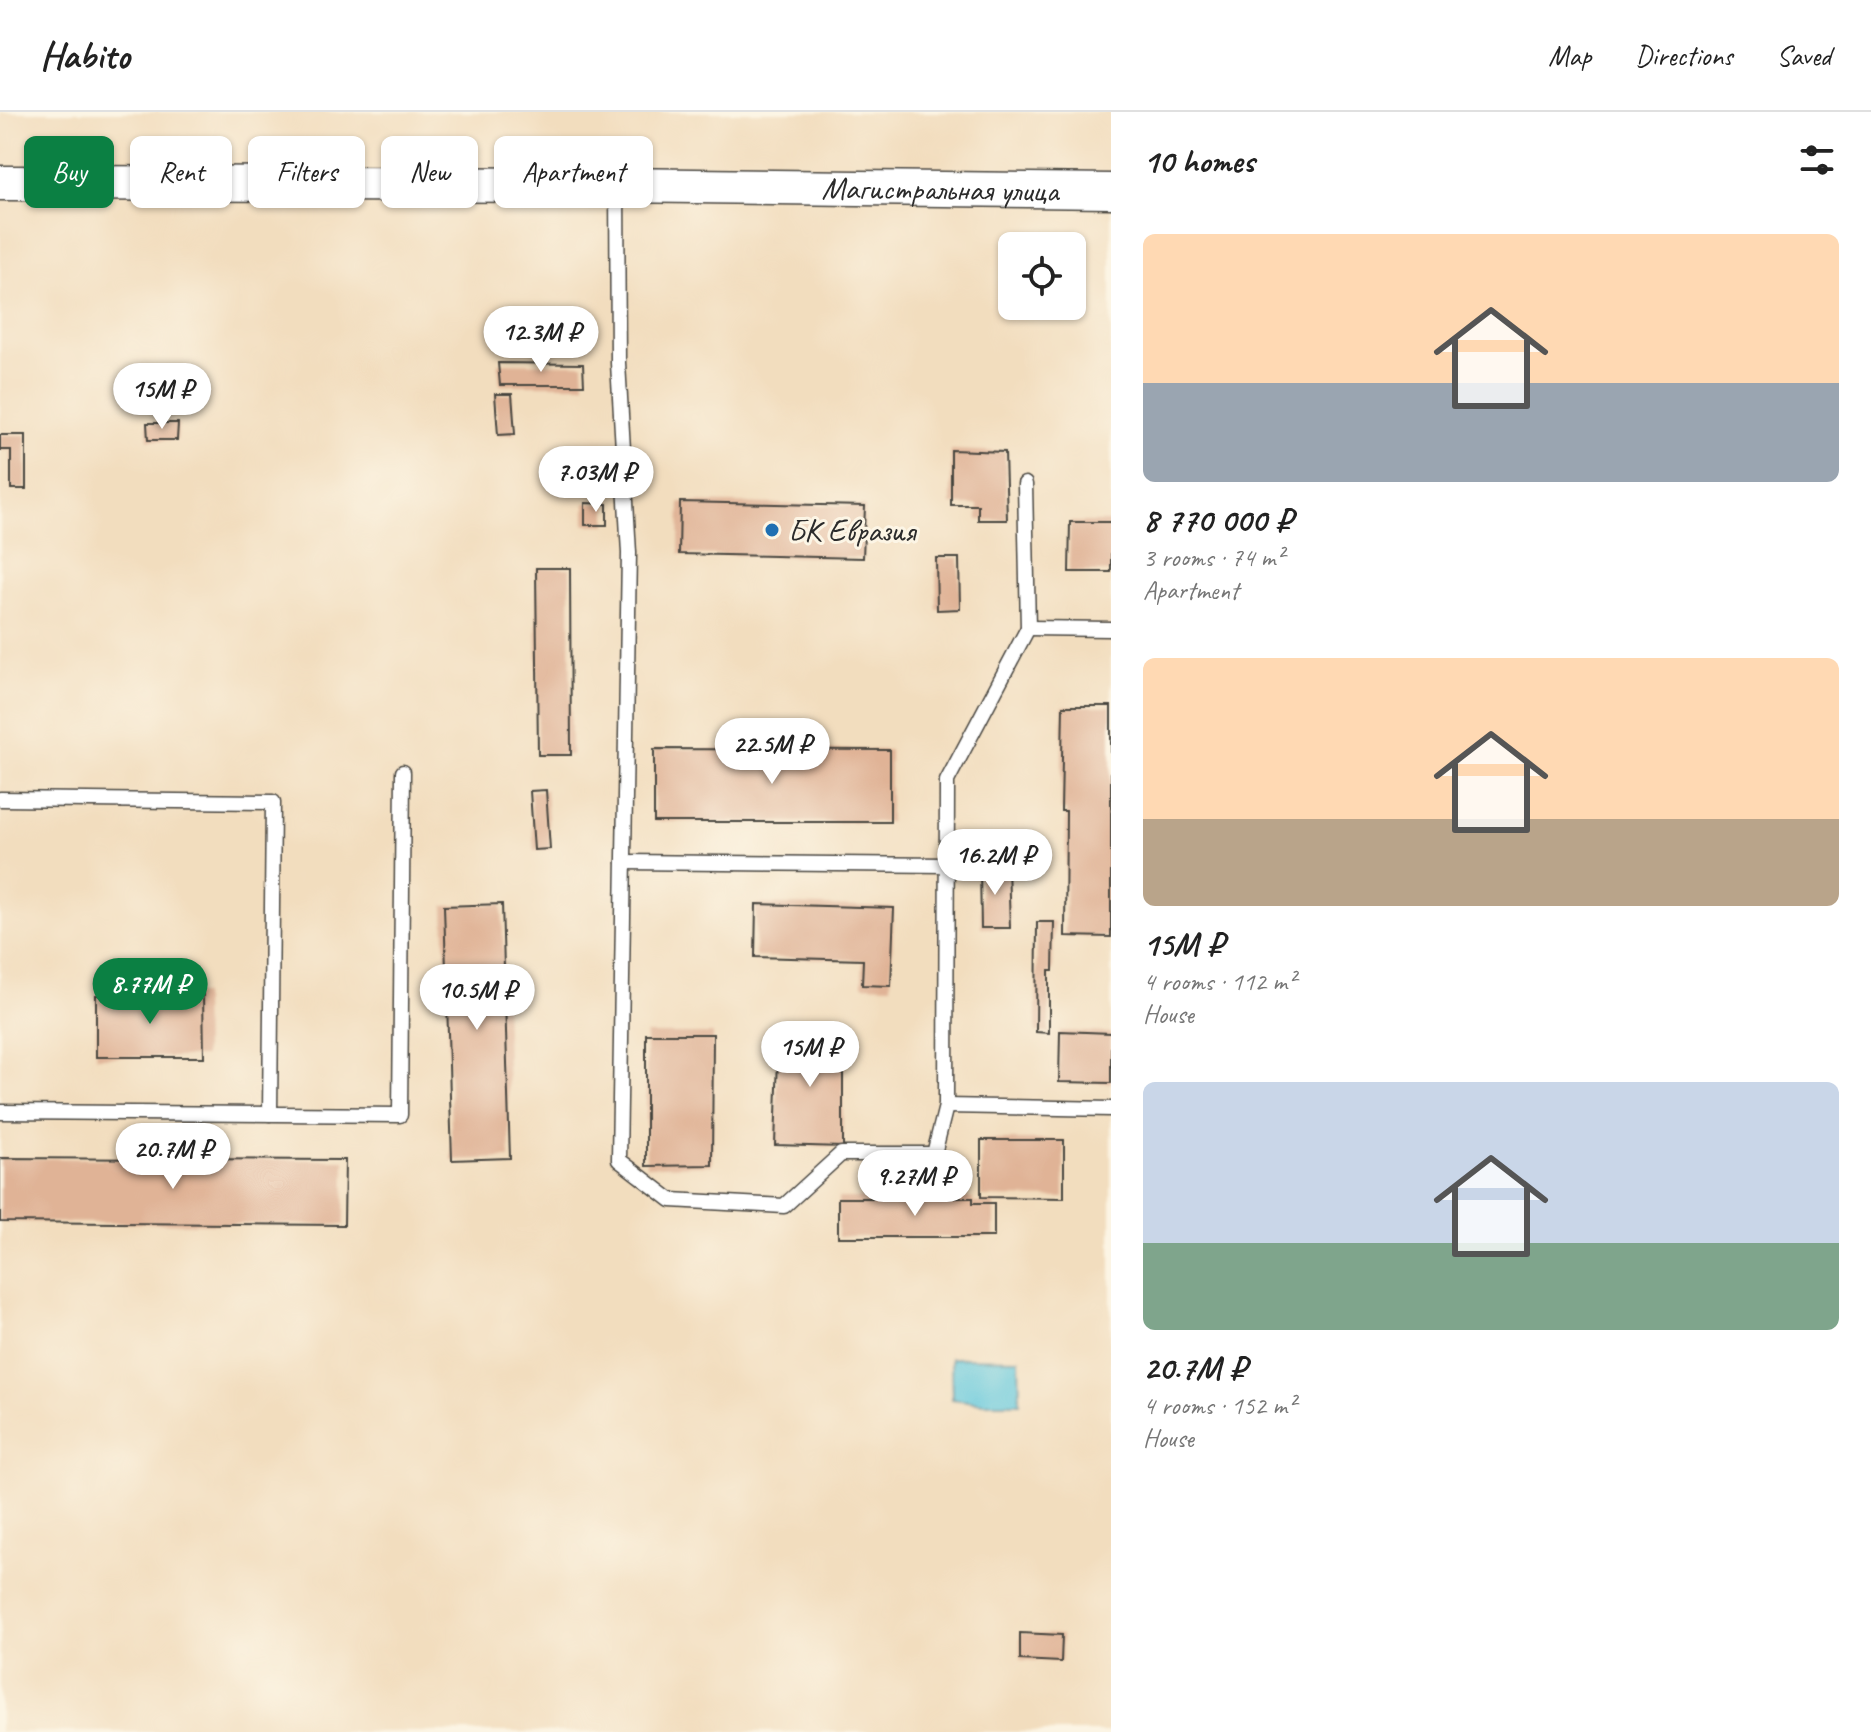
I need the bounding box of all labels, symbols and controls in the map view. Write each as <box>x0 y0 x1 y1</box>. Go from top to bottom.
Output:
text: Habito <box>40 32 129 79</box>
text: Map <box>1548 38 1591 73</box>
text: Directions <box>1635 38 1733 73</box>
text: Saved <box>1777 38 1831 73</box>
chip: Buy <box>24 136 114 208</box>
chip: Rent <box>130 136 232 208</box>
chip: Filters <box>248 136 365 208</box>
chip: New <box>381 136 478 208</box>
chip: Apartment <box>494 136 653 208</box>
icon: filters <box>1795 138 1839 182</box>
text: 10 homes <box>1143 139 1254 182</box>
street label: Магистральная улица <box>821 167 1061 211</box>
map controls <box>998 232 1086 320</box>
button: locate <box>998 232 1086 320</box>
icon: home <box>1419 286 1563 430</box>
pin: 12.3M ₽ <box>467 306 615 374</box>
text: 12.3M ₽ <box>502 315 580 348</box>
pin: 15M ₽ <box>106 363 218 431</box>
text: 15M ₽ <box>131 372 193 405</box>
pin: 7.03M ₽ <box>522 446 670 514</box>
text: 7.03M ₽ <box>557 455 635 488</box>
text: 8 770 000 ₽ <box>1143 498 1292 541</box>
place label: БК Евразия <box>788 510 917 551</box>
marker: БК Евразия <box>763 521 781 539</box>
text: 3 rooms · 74 m² <box>1143 541 1284 574</box>
text: Apartment <box>1143 574 1239 607</box>
icon: home <box>1419 710 1563 854</box>
pin: 22.5M ₽ <box>698 718 846 786</box>
text: 22.5M ₽ <box>733 727 811 760</box>
pin: 16.2M ₽ <box>921 829 1069 897</box>
text: 16.2M ₽ <box>955 838 1035 871</box>
text: 15M ₽ <box>1143 922 1224 965</box>
pin: 8.77M ₽ <box>76 958 224 1026</box>
pin: 10.5M ₽ <box>403 964 551 1032</box>
text: 4 rooms · 112 m² <box>1143 965 1295 998</box>
text: 8.77M ₽ <box>111 967 189 1000</box>
text: 10.5M ₽ <box>438 973 516 1006</box>
text: House <box>1143 998 1194 1031</box>
pin: 15M ₽ <box>754 1021 866 1089</box>
text: 15M ₽ <box>779 1030 841 1063</box>
pin: 20.7M ₽ <box>99 1123 247 1191</box>
text: 20.7M ₽ <box>134 1132 212 1165</box>
icon: home <box>1419 1134 1563 1278</box>
pin: 9.27M ₽ <box>841 1150 989 1218</box>
text: 9.27M ₽ <box>876 1159 954 1192</box>
text: 20.7M ₽ <box>1143 1346 1246 1389</box>
text: 4 rooms · 152 m² <box>1143 1389 1295 1422</box>
text: House <box>1143 1422 1194 1455</box>

